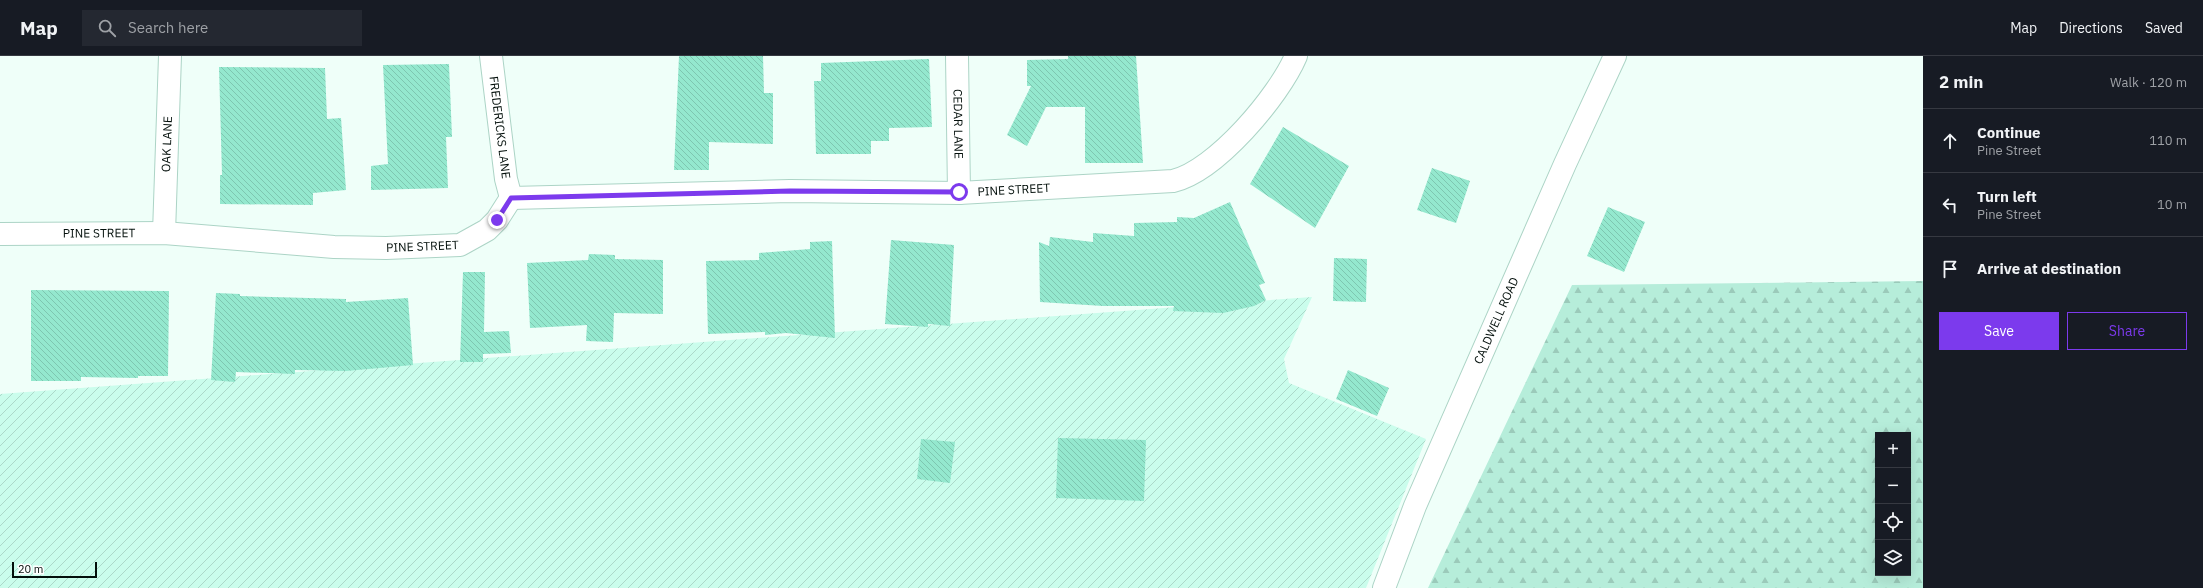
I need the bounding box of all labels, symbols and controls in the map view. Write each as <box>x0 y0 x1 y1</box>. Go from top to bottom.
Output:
search box <box>82 10 362 46</box>
text: Map <box>20 16 58 40</box>
icon: search <box>96 17 118 39</box>
text: Search here <box>128 18 208 37</box>
text: Map <box>2010 19 2037 37</box>
text: Directions <box>2059 19 2123 37</box>
text: Saved <box>2145 19 2183 37</box>
text: 2 min <box>1939 71 1983 93</box>
text: Walk · 120 m <box>2110 74 2187 91</box>
street label: FREDERICKS LANE <box>487 75 514 180</box>
street label: CEDAR LANE <box>950 89 967 159</box>
street label: OAK LANE <box>158 116 175 172</box>
text: Continue <box>1977 123 2041 142</box>
icon: ahead <box>1939 130 1961 152</box>
text: 110 m <box>2149 132 2187 149</box>
text: Pine Street <box>1977 142 2041 159</box>
street label: PINE STREET <box>977 180 1051 199</box>
route start <box>950 183 968 201</box>
text: Turn left <box>1977 187 2037 206</box>
icon: left <box>1939 194 1961 216</box>
text: 10 m <box>2157 196 2187 213</box>
text: Pine Street <box>1977 206 2041 223</box>
route end <box>488 211 506 229</box>
street label: PINE STREET <box>63 225 136 241</box>
street label: PINE STREET <box>386 237 459 255</box>
icon: arrive <box>1939 258 1961 280</box>
text: Arrive at destination <box>1977 259 2121 278</box>
street label: CALDWELL ROAD <box>1470 275 1521 366</box>
button: Save <box>1939 312 2059 350</box>
button: Share <box>2067 312 2187 350</box>
map controls <box>1875 432 1911 576</box>
button: + <box>1875 432 1911 468</box>
button: − <box>1875 468 1911 504</box>
button: locate <box>1875 504 1911 540</box>
button: layers <box>1875 540 1911 576</box>
scale bar <box>12 560 97 579</box>
text: 20 m <box>18 562 43 576</box>

